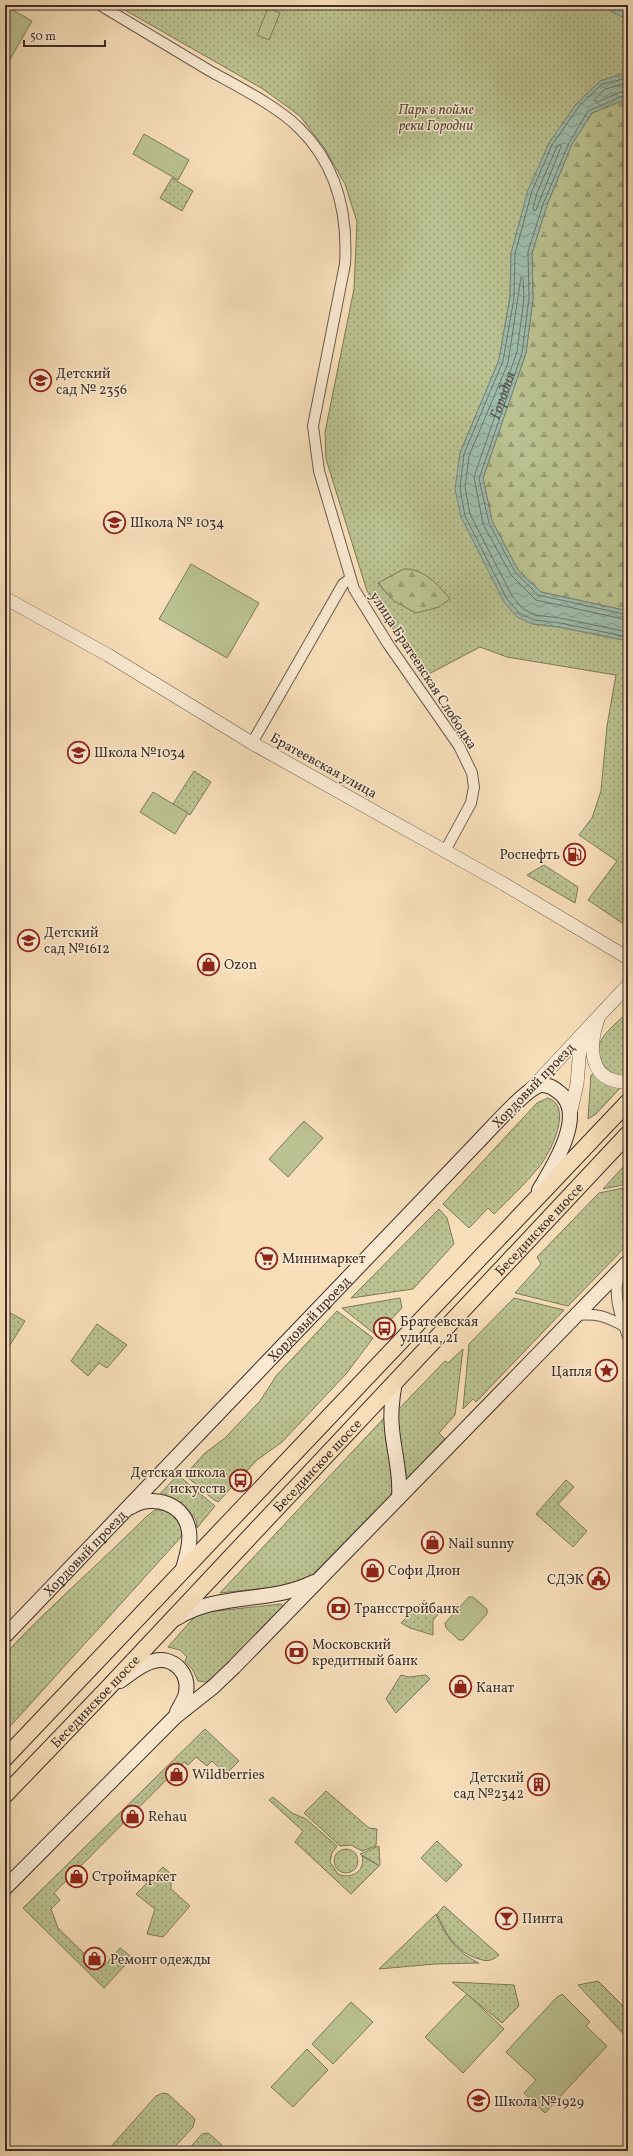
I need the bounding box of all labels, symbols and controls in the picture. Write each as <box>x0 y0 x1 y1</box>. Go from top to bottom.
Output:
scale bar <box>24 22 105 48</box>
text: 50 m <box>30 29 56 45</box>
park label: Парк в пойме реки Городни <box>398 101 474 136</box>
place label: Детский сад № 2356 <box>56 365 127 400</box>
school or university icon: Детский сад № 2356 <box>28 368 54 394</box>
water label: Городня <box>486 369 522 422</box>
school or university icon: Школа № 1034 <box>102 509 128 535</box>
place label: Школа № 1034 <box>130 514 224 533</box>
street label: улица Братеевская Слободка <box>365 588 481 753</box>
street label: Братеевская улица <box>266 729 380 804</box>
school or university icon: Школа №1034 <box>66 739 92 765</box>
place label: Школа №1034 <box>94 744 186 763</box>
fuel station icon: Роснефть <box>562 841 588 867</box>
place label: Роснефть <box>499 846 560 865</box>
place label: Детский сад №1612 <box>44 924 110 959</box>
school or university icon: Детский сад №1612 <box>15 927 41 953</box>
shop icon: Ozon <box>195 951 221 977</box>
place label: Ozon <box>224 956 257 975</box>
street label: Хордовый проезд <box>488 1039 580 1133</box>
street label: Бесединское шоссе <box>491 1179 589 1281</box>
supermarket icon: Минимаркет <box>254 1245 280 1271</box>
place label: Минимаркет <box>282 1250 366 1269</box>
street label: Хордовый проезд <box>264 1273 355 1367</box>
place label: Братеевская улица, 21 <box>400 1313 478 1348</box>
bus stop icon: Братеевская улица, 21 <box>372 1316 398 1342</box>
place icon: Цапля <box>594 1358 620 1384</box>
place label: Цапля <box>551 1363 592 1382</box>
street label: Бесединское шоссе <box>269 1415 367 1517</box>
place label: Детская школа искусств <box>131 1464 226 1499</box>
bus stop icon: Детская школа искусств <box>228 1467 254 1493</box>
street label: Хордовый проезд <box>40 1507 131 1601</box>
shop icon: Nail sunny <box>419 1530 445 1556</box>
place label: Nail sunny <box>448 1535 515 1554</box>
shop icon: Софи Дион <box>360 1557 386 1583</box>
place label: Софи Дион <box>388 1562 461 1581</box>
public building icon: СДЭК <box>586 1566 612 1592</box>
place label: СДЭК <box>547 1571 584 1590</box>
bank icon: Трансстройбанк <box>326 1595 352 1621</box>
place label: Трансстройбанк <box>354 1600 460 1619</box>
place label: Московский кредитный банк <box>312 1636 418 1671</box>
bank icon: Московский кредитный банк <box>284 1639 310 1665</box>
street label: Бесединское шоссе <box>47 1651 145 1753</box>
shop icon: Канат <box>447 1674 473 1700</box>
place label: Канат <box>476 1679 514 1698</box>
shop icon: Wildberries <box>163 1761 189 1787</box>
place label: Wildberries <box>192 1766 265 1785</box>
place label: Детский сад №2342 <box>454 1769 524 1804</box>
building icon: Детский сад №2342 <box>526 1772 552 1798</box>
shop icon: Rehau <box>120 1803 146 1829</box>
place label: Rehau <box>148 1808 187 1827</box>
shop icon: Строймаркет <box>63 1863 89 1889</box>
place label: Строймаркет <box>92 1868 177 1887</box>
bar icon: Пинта <box>493 1905 519 1931</box>
place label: Пинта <box>522 1910 563 1929</box>
shop icon: Ремонт одежды <box>82 1946 108 1972</box>
place label: Ремонт одежды <box>110 1951 211 1970</box>
school or university icon: Школа №1929 <box>466 2088 492 2114</box>
place label: Школа №1929 <box>494 2093 584 2112</box>

